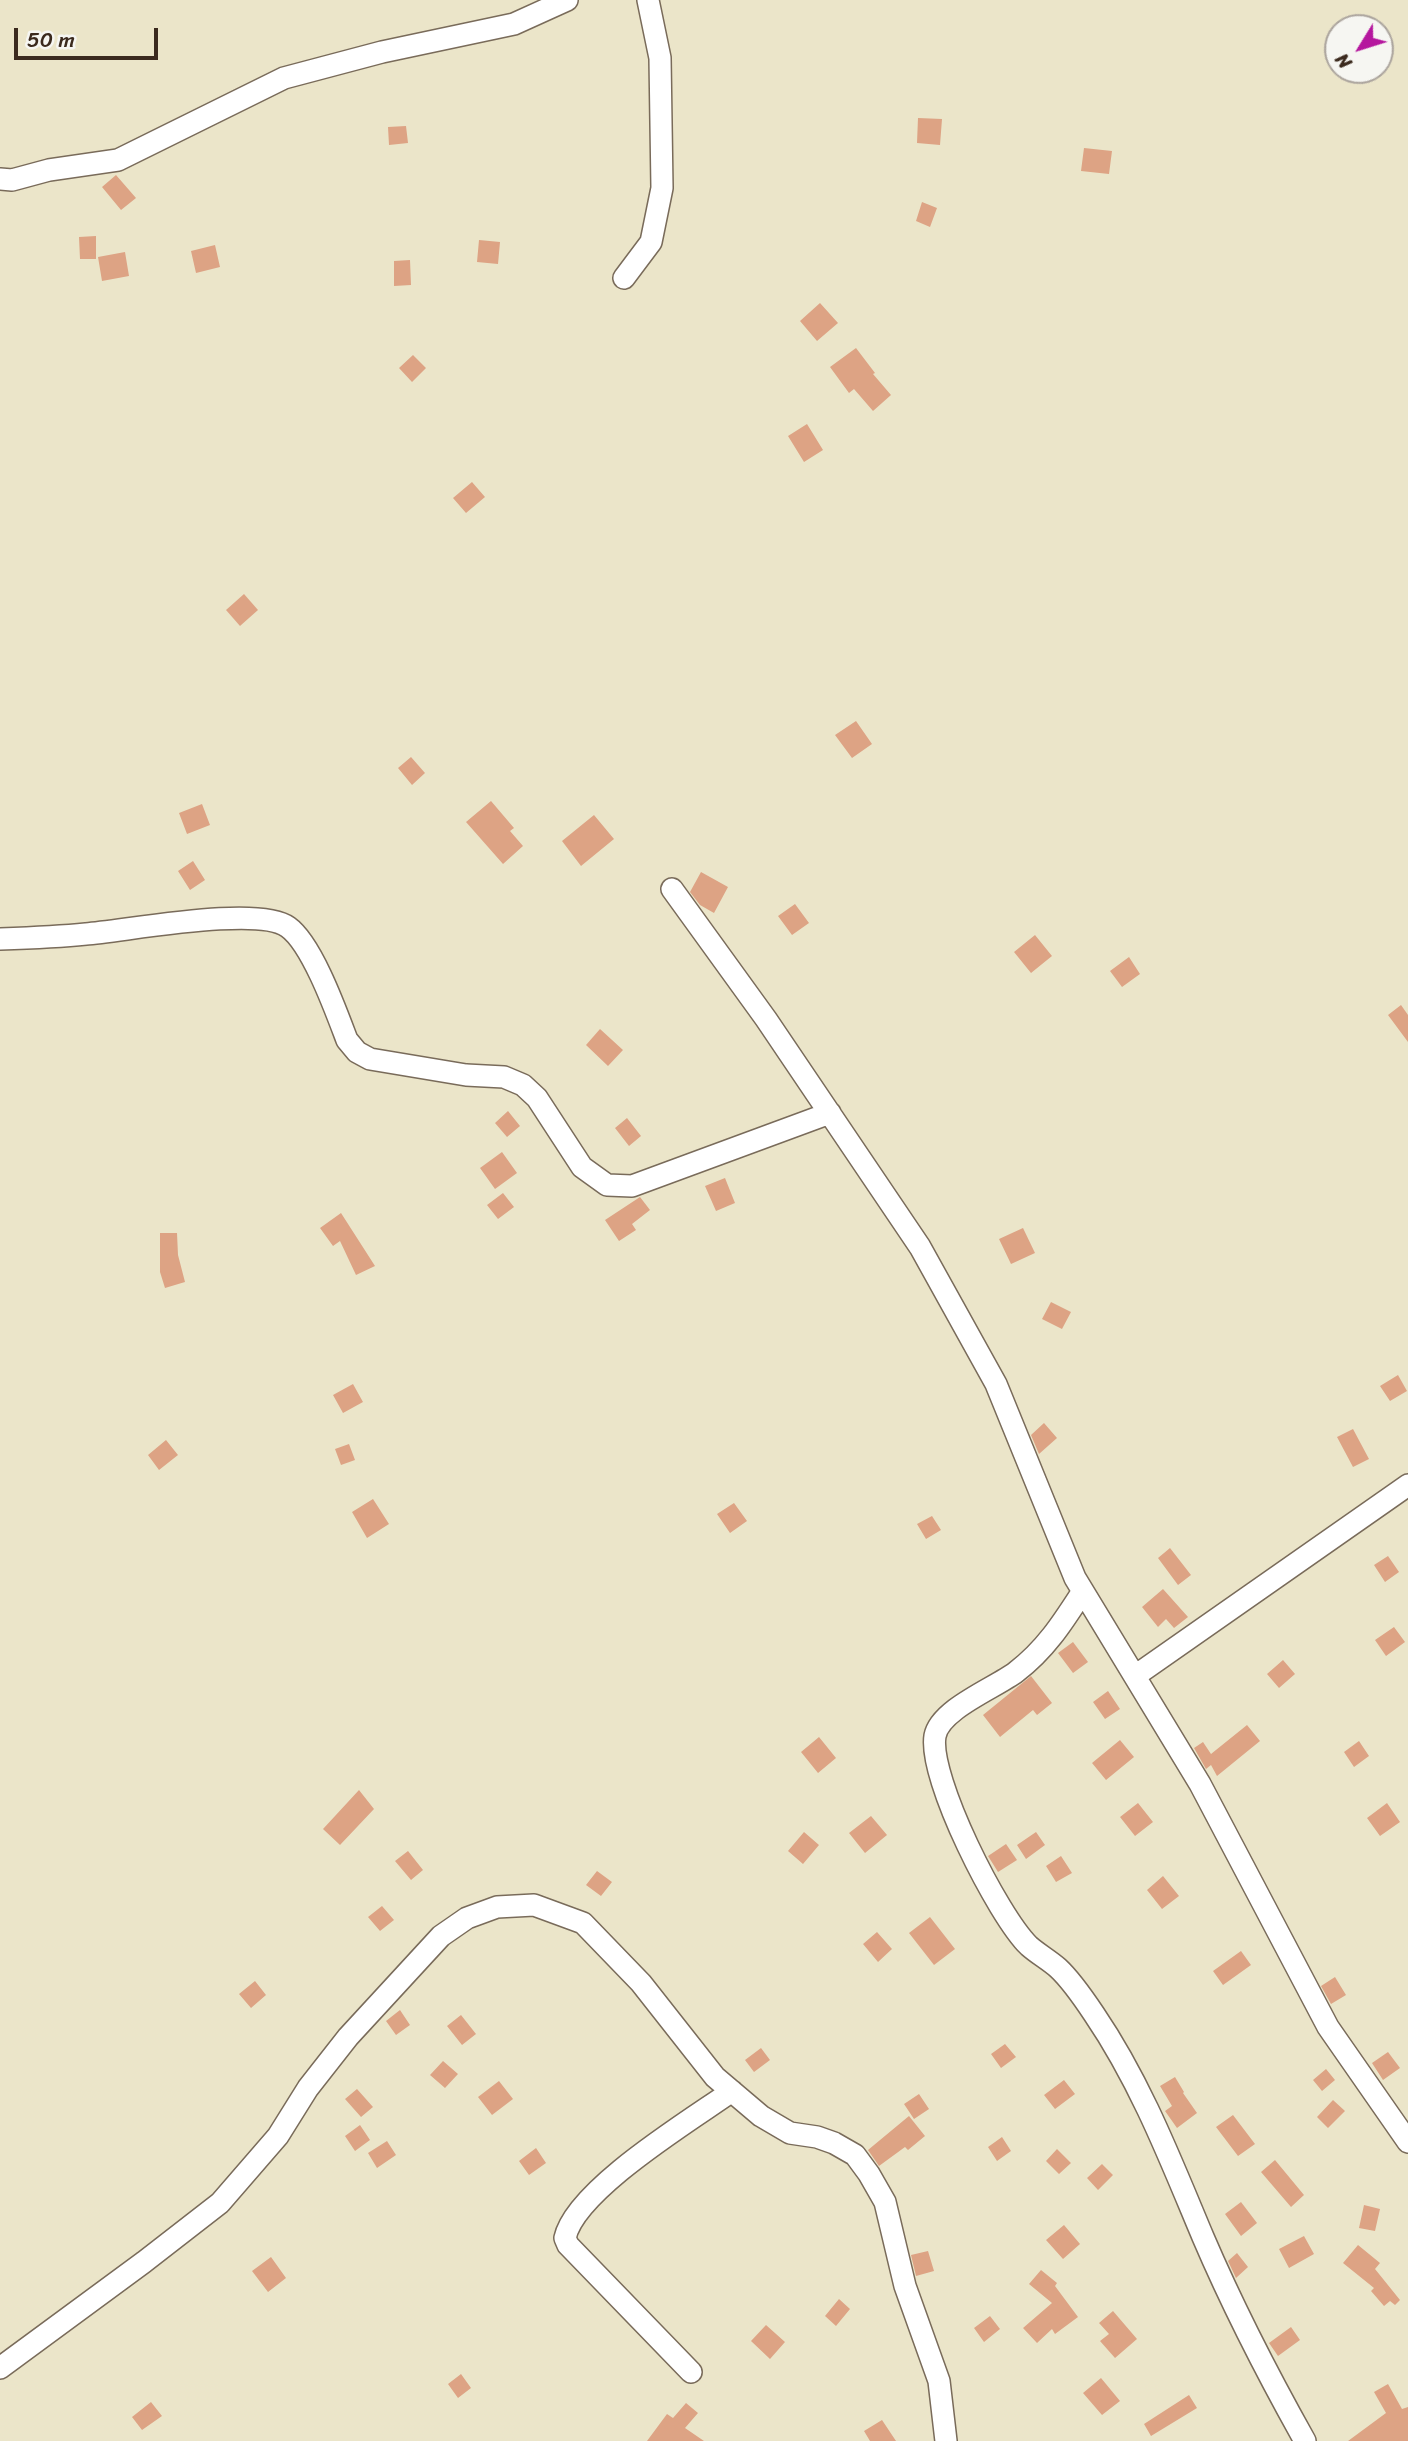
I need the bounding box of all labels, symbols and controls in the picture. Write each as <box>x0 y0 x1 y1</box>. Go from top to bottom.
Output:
scale bar <box>18 14 161 58</box>
north arrow <box>1324 14 1394 84</box>
text: 50 m <box>27 21 75 59</box>
text: N <box>1327 46 1361 76</box>

